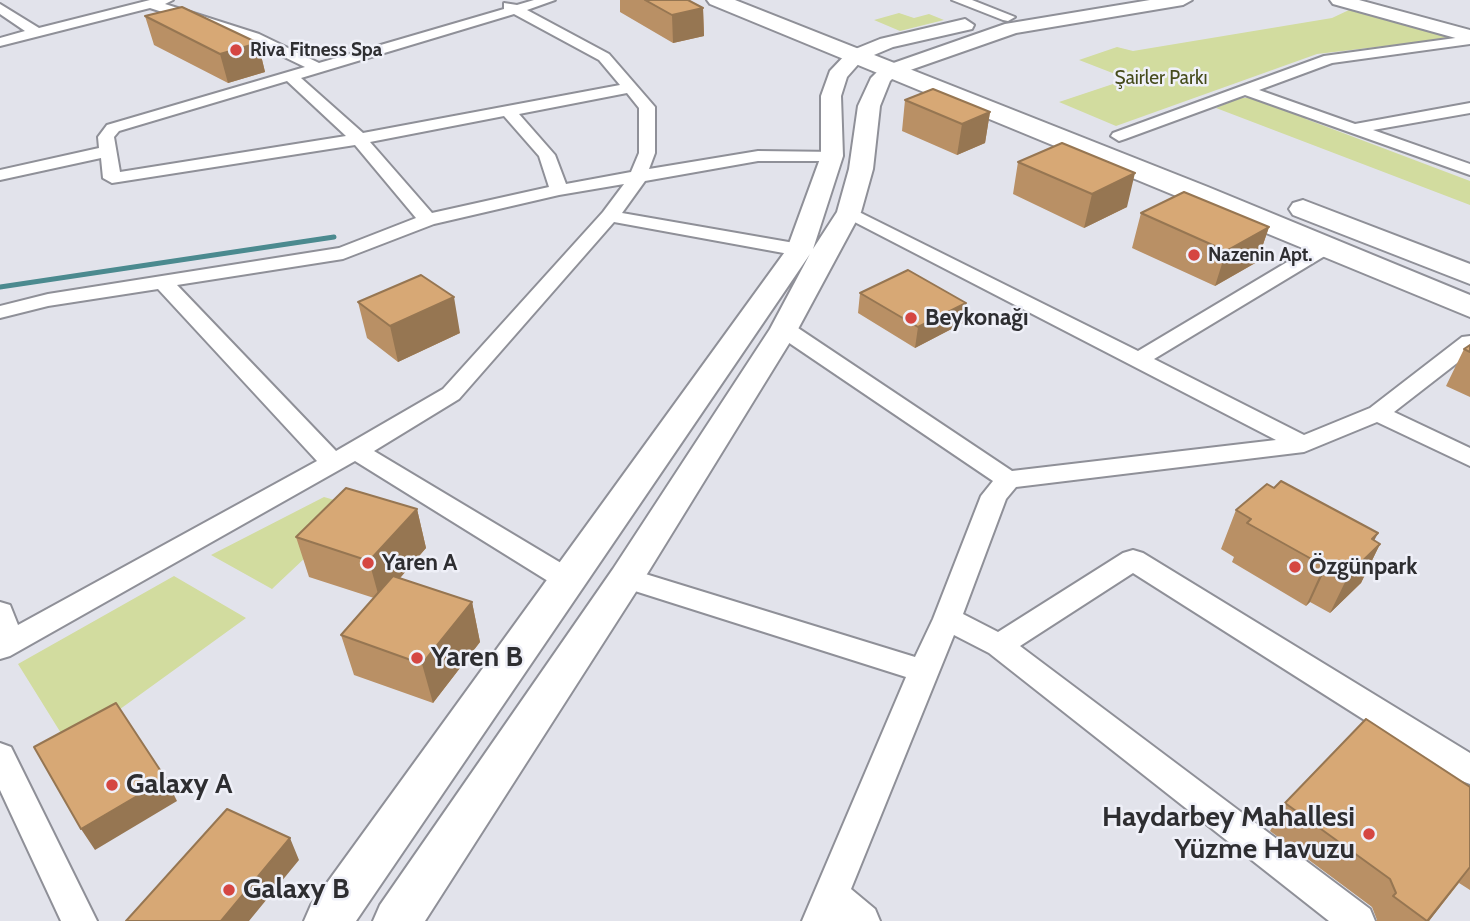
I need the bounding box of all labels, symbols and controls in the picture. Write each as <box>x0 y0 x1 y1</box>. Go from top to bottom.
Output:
place label: Riva Fitness Spa <box>250 39 382 61</box>
marker: Riva Fitness Spa <box>228 42 244 58</box>
park label: Şairler Parkı <box>1115 67 1207 89</box>
place label: Nazenin Apt. <box>1208 244 1313 266</box>
marker: Nazenin Apt. <box>1186 247 1202 263</box>
place label: Beykonağı <box>925 304 1028 332</box>
marker: Beykonağı <box>903 310 919 326</box>
place label: Yaren A <box>382 549 457 577</box>
place label: Özgünpark <box>1309 553 1417 581</box>
marker: Yaren A <box>360 555 376 571</box>
marker: Özgünpark <box>1287 559 1303 575</box>
place label: Yaren B <box>431 641 523 675</box>
marker: Yaren B <box>409 650 425 666</box>
place label: Galaxy A <box>126 768 232 802</box>
marker: Galaxy A <box>104 777 120 793</box>
place label: Haydarbey Mahallesi Yüzme Havuzu <box>1102 801 1355 867</box>
marker: Haydarbey Mahallesi Yüzme Havuzu <box>1361 826 1377 842</box>
place label: Galaxy B <box>243 873 349 907</box>
marker: Galaxy B <box>221 882 237 898</box>

